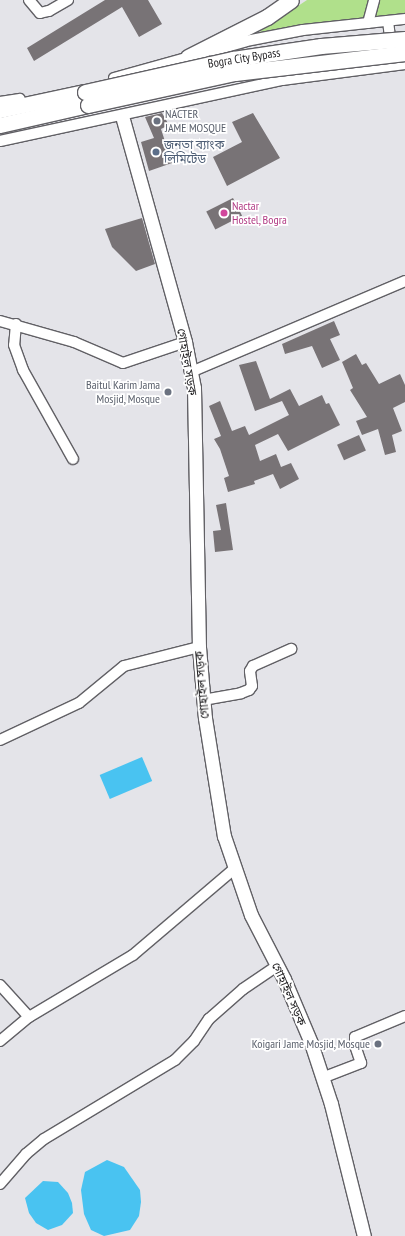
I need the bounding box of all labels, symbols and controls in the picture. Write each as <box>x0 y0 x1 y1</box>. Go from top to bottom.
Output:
street label: Bogra City Bypass <box>207 45 281 71</box>
place label: NACTER JAME MOSQUE <box>165 107 226 135</box>
marker: NACTER JAME MOSQUE <box>152 116 162 126</box>
place label: জনতা ব্যাংক লিমিটেড <box>164 138 224 166</box>
marker: জনতা ব্যাংক লিমিটেড <box>151 147 161 157</box>
place label: Nactar Hostel, Bogra <box>232 199 288 227</box>
marker: Nactar Hostel, Bogra <box>219 208 229 218</box>
street label: গোহাইল সড়ক <box>174 327 200 397</box>
place label: Baitul Karim Jama Mosjid, Mosque <box>86 378 160 406</box>
marker: Baitul Karim Jama Mosjid, Mosque <box>163 387 173 397</box>
street label: গোহাইল সড়ক <box>192 651 212 719</box>
street label: গোহাইল সড়ক <box>269 960 309 1028</box>
place label: Koigari Jame Mosjid, Mosque <box>251 1037 370 1051</box>
marker: Koigari Jame Mosjid, Mosque <box>373 1039 383 1049</box>

